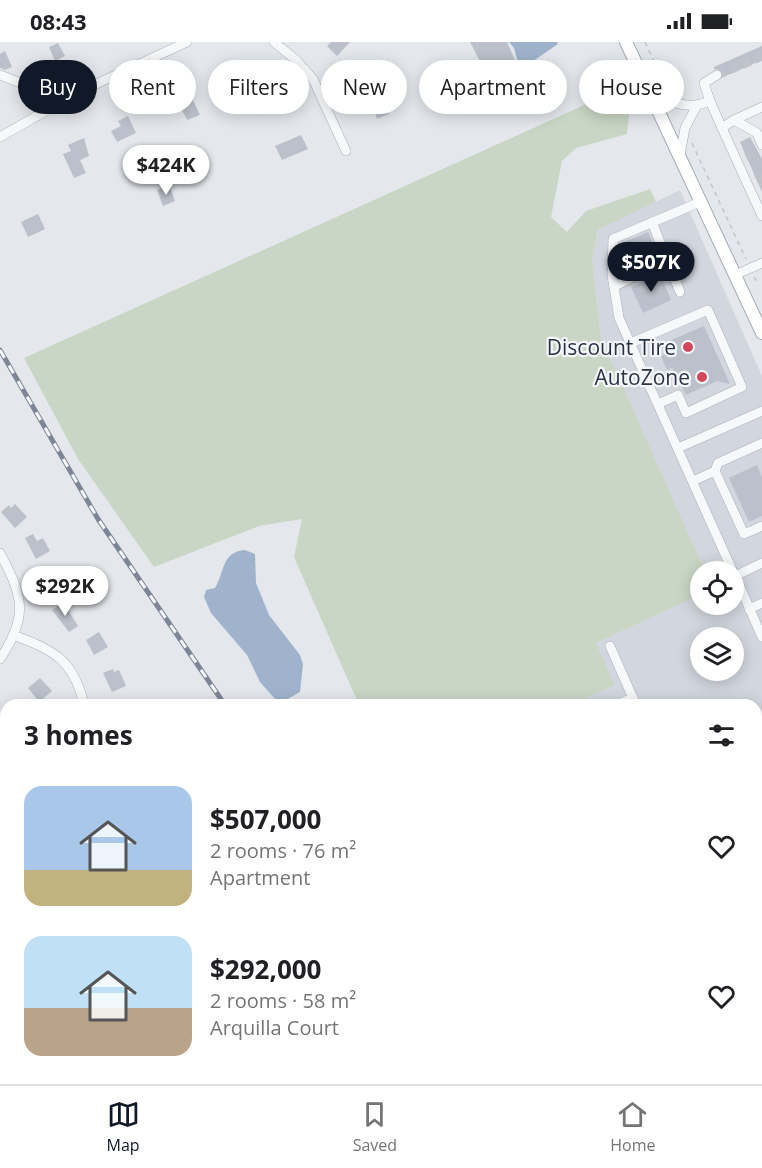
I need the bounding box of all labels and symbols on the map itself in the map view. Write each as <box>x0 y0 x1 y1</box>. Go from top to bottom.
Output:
pin: $424K <box>124 145 208 196</box>
pin: $507K <box>609 242 693 293</box>
place label: Discount Tire <box>547 333 676 361</box>
marker: Discount Tire <box>681 340 695 354</box>
place label: AutoZone <box>594 363 690 391</box>
marker: AutoZone <box>695 370 709 384</box>
pin: $292K <box>23 566 107 617</box>

